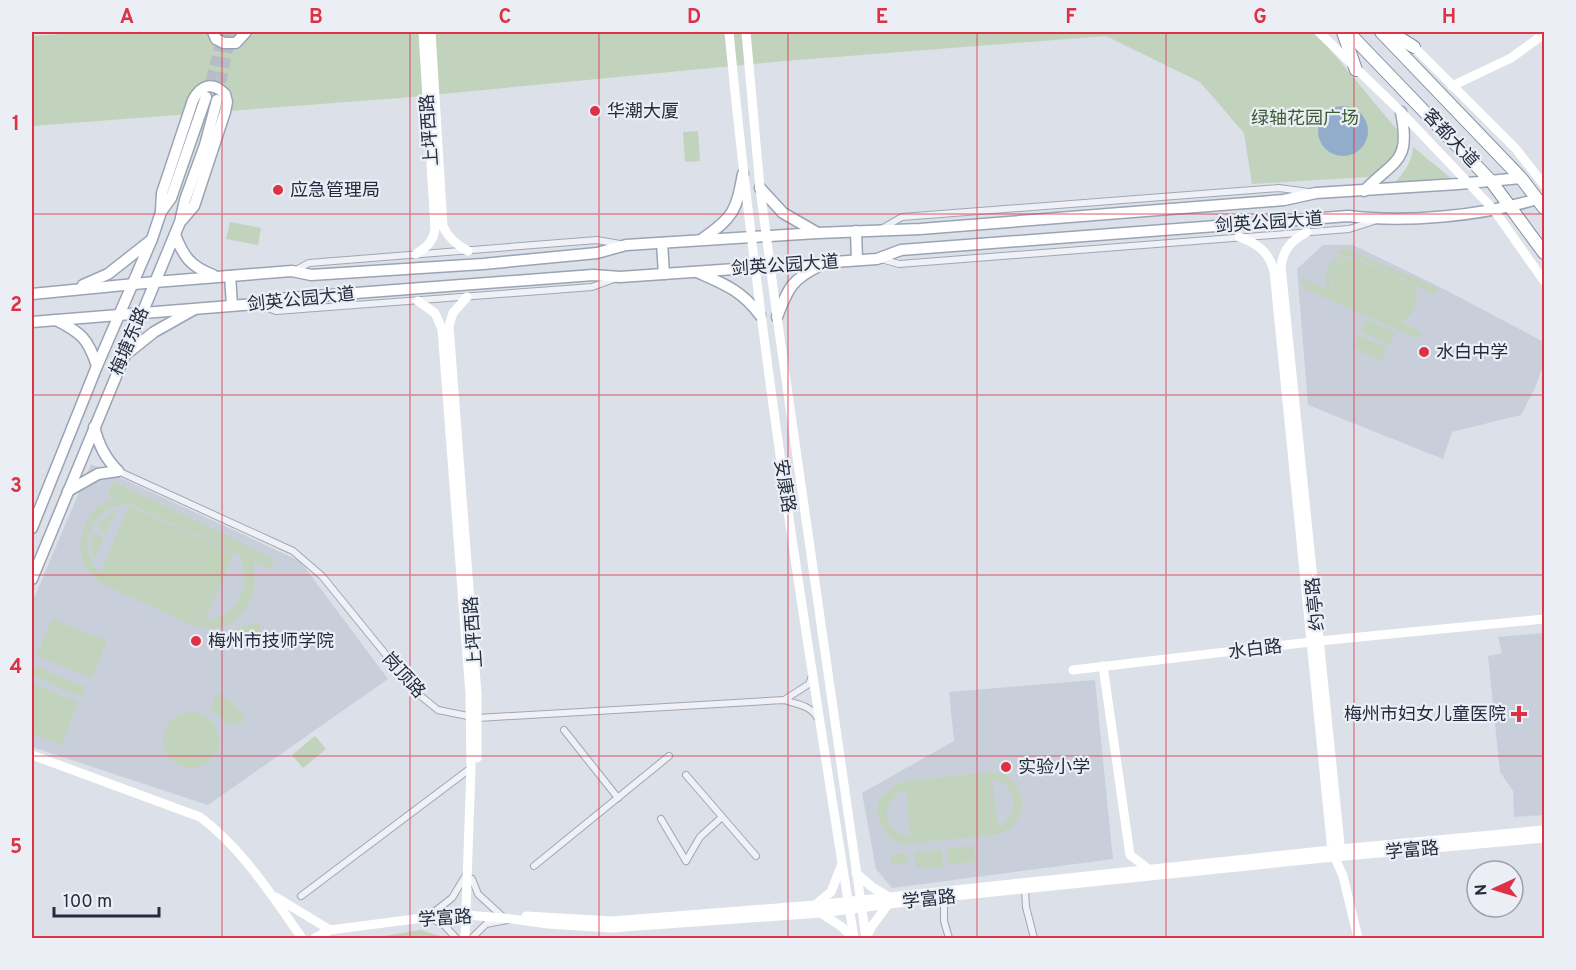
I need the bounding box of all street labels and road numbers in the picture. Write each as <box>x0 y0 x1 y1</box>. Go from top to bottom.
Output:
street label: 上坪西路 <box>417 93 444 167</box>
street label: 客都大道 <box>1417 105 1483 173</box>
street label: 剑英公园大道 <box>1214 208 1324 239</box>
street label: 剑英公园大道 <box>730 251 840 282</box>
street label: 剑英公园大道 <box>246 283 356 318</box>
street label: 梅塘东路 <box>106 304 155 379</box>
street label: 安康路 <box>768 458 799 515</box>
street label: 约亭路 <box>1302 576 1331 632</box>
street label: 上坪西路 <box>461 595 488 669</box>
street label: 水白路 <box>1227 636 1283 665</box>
street label: 岗顶路 <box>376 648 429 704</box>
street label: 学富路 <box>1384 838 1440 865</box>
street label: 学富路 <box>901 886 957 915</box>
street label: 学富路 <box>417 906 473 933</box>

